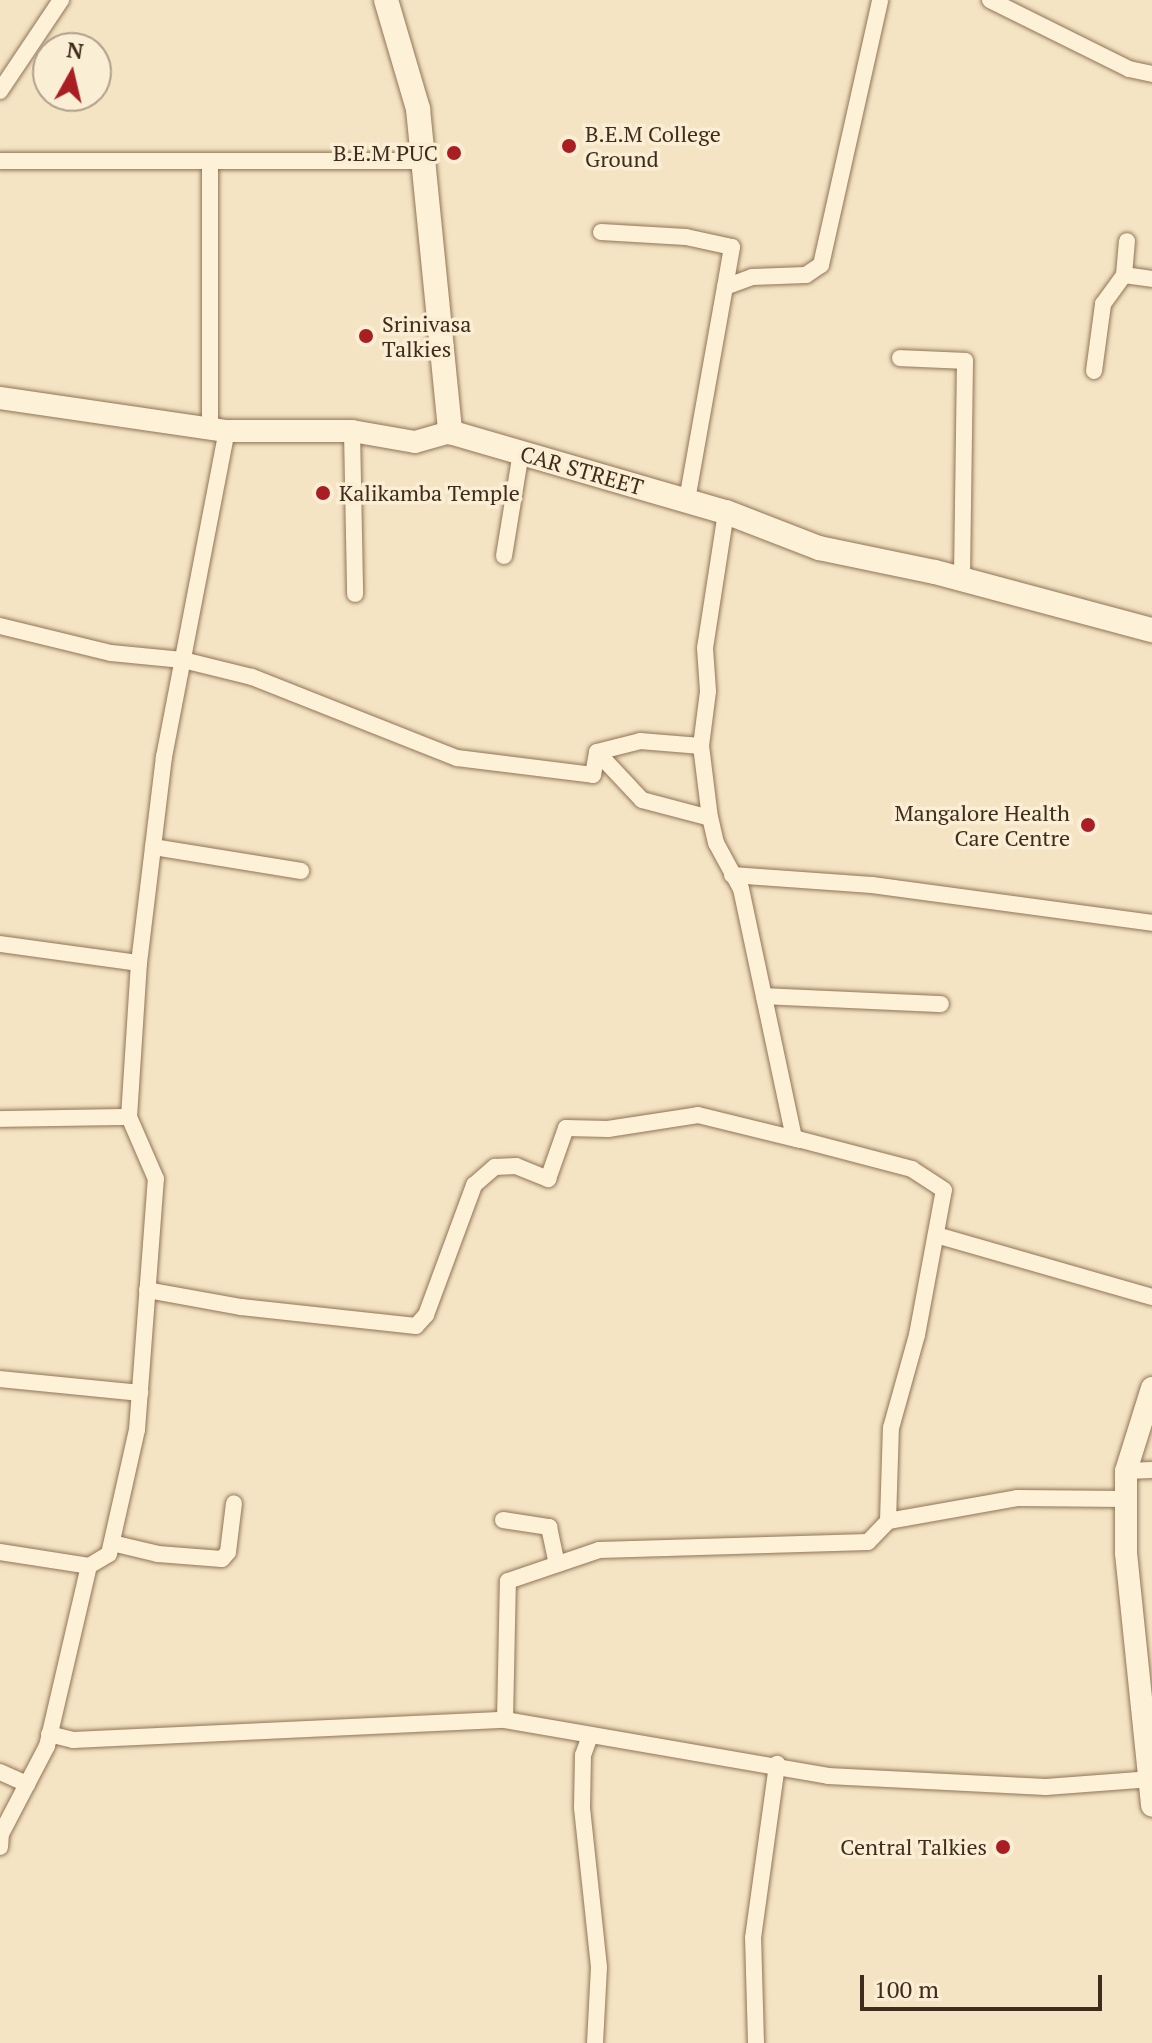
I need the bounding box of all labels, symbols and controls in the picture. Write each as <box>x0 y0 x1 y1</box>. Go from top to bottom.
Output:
north arrow <box>32 32 112 112</box>
text: N <box>65 34 85 65</box>
place label: B.E.M College Ground <box>585 120 721 172</box>
marker: B.E.M College Ground <box>560 137 578 155</box>
place label: B.E.M PUC <box>333 140 438 166</box>
marker: B.E.M PUC <box>445 144 463 162</box>
place label: Srinivasa Talkies <box>382 310 471 362</box>
marker: Srinivasa Talkies <box>357 327 375 345</box>
street label: CAR STREET <box>517 440 647 500</box>
place label: Kalikamba Temple <box>339 480 520 506</box>
marker: Kalikamba Temple <box>314 484 332 502</box>
place label: Mangalore Health Care Centre <box>895 799 1070 850</box>
marker: Mangalore Health Care Centre <box>1077 814 1099 836</box>
place label: Central Talkies <box>840 1834 987 1860</box>
marker: Central Talkies <box>994 1838 1012 1856</box>
scale bar <box>864 1959 1106 2009</box>
text: 100 m <box>874 1973 939 2005</box>

